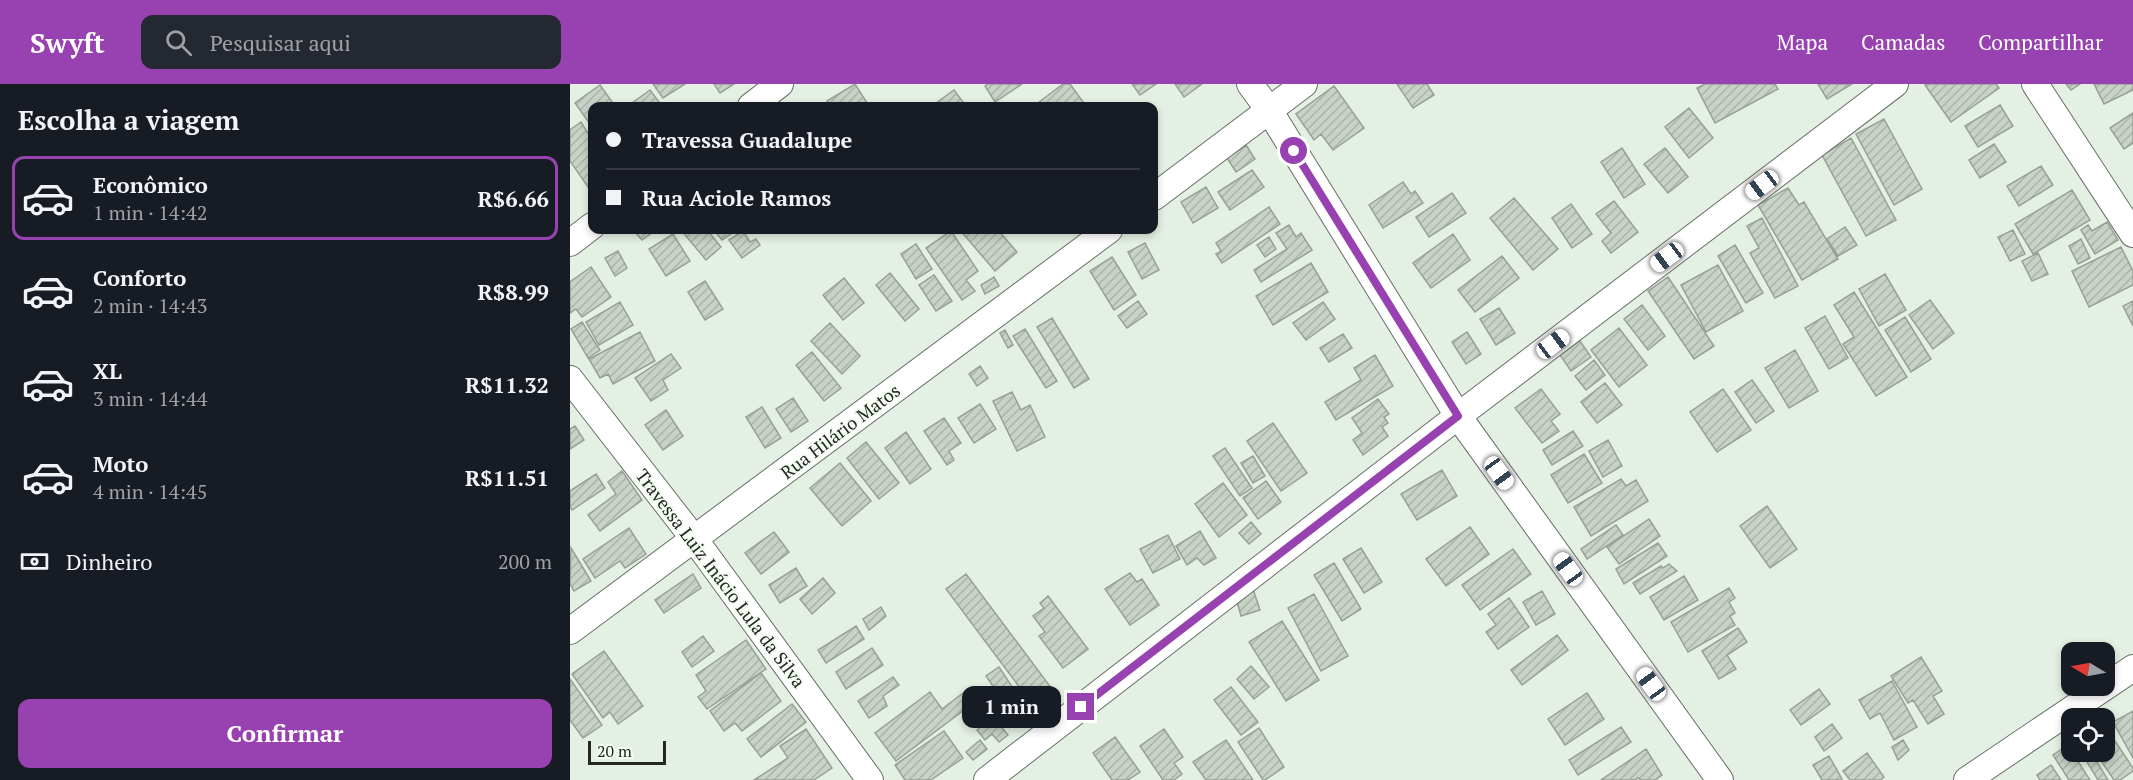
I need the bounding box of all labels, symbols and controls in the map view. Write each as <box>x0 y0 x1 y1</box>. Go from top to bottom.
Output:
search box <box>141 15 561 69</box>
text: Swyft <box>30 24 105 61</box>
icon: search <box>162 26 195 59</box>
text: Pesquisar aqui <box>210 28 351 57</box>
text: Mapa <box>1777 28 1828 56</box>
text: Camadas <box>1861 28 1945 56</box>
text: Compartilhar <box>1978 28 2103 56</box>
text: Escolha a viagem <box>18 102 239 138</box>
text: Travessa Guadalupe <box>642 125 852 154</box>
route start <box>1280 137 1307 164</box>
car <box>1742 167 1782 203</box>
text: Econômico <box>93 170 208 199</box>
icon: car <box>21 171 75 225</box>
text: Rua Aciole Ramos <box>642 183 831 212</box>
text: R$6.66 <box>477 184 549 213</box>
text: 1 min · 14:42 <box>93 199 207 226</box>
car <box>1647 239 1687 275</box>
text: Conforto <box>93 263 186 292</box>
icon: car <box>21 264 75 318</box>
text: R$8.99 <box>477 277 549 306</box>
text: 2 min · 14:43 <box>93 292 207 319</box>
car <box>1533 326 1573 362</box>
text: XL <box>93 356 122 385</box>
icon: car <box>21 357 75 411</box>
text: R$11.32 <box>465 370 549 399</box>
street label: Rua Hilário Matos <box>775 378 905 484</box>
text: 3 min · 14:44 <box>93 385 207 412</box>
text: Moto <box>93 449 148 478</box>
icon: car <box>21 450 75 504</box>
car <box>1481 453 1517 493</box>
text: R$11.51 <box>465 463 549 492</box>
street label: Travessa Luiz Inácio Lula da Silva <box>631 464 811 692</box>
text: 4 min · 14:45 <box>93 478 207 505</box>
icon: cash <box>18 545 51 578</box>
text: Dinheiro <box>66 547 152 576</box>
text: 200 m <box>498 548 552 575</box>
car <box>1550 549 1586 589</box>
north arrow <box>2061 642 2115 696</box>
map controls <box>2061 642 2115 762</box>
car <box>1633 664 1669 704</box>
callout: 1 min <box>961 686 1060 728</box>
text: 1 min <box>984 693 1039 720</box>
route end <box>1067 693 1094 720</box>
button: Confirmar <box>18 699 552 768</box>
button: locate <box>2061 708 2115 762</box>
scale bar <box>588 738 666 766</box>
text: 20 m <box>597 740 632 762</box>

